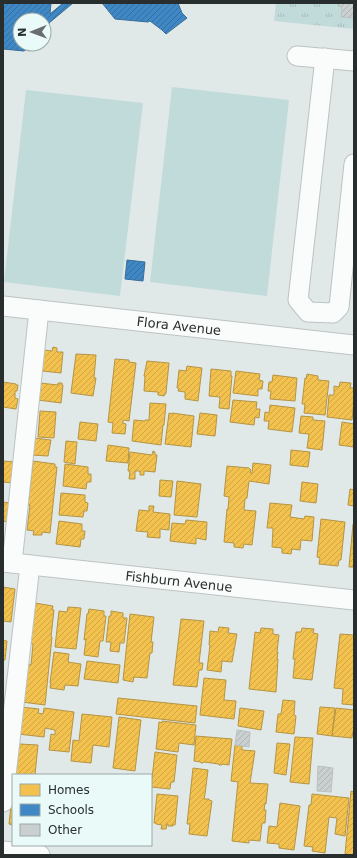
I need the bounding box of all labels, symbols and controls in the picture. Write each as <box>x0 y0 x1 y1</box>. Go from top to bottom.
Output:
north arrow <box>12 12 52 52</box>
text: N <box>16 27 29 37</box>
street label: Flora Avenue <box>136 314 222 338</box>
street label: Fishburn Avenue <box>125 568 233 595</box>
legend <box>12 774 152 846</box>
text: Homes <box>48 783 90 797</box>
text: Schools <box>48 803 94 817</box>
text: Other <box>48 823 82 837</box>

